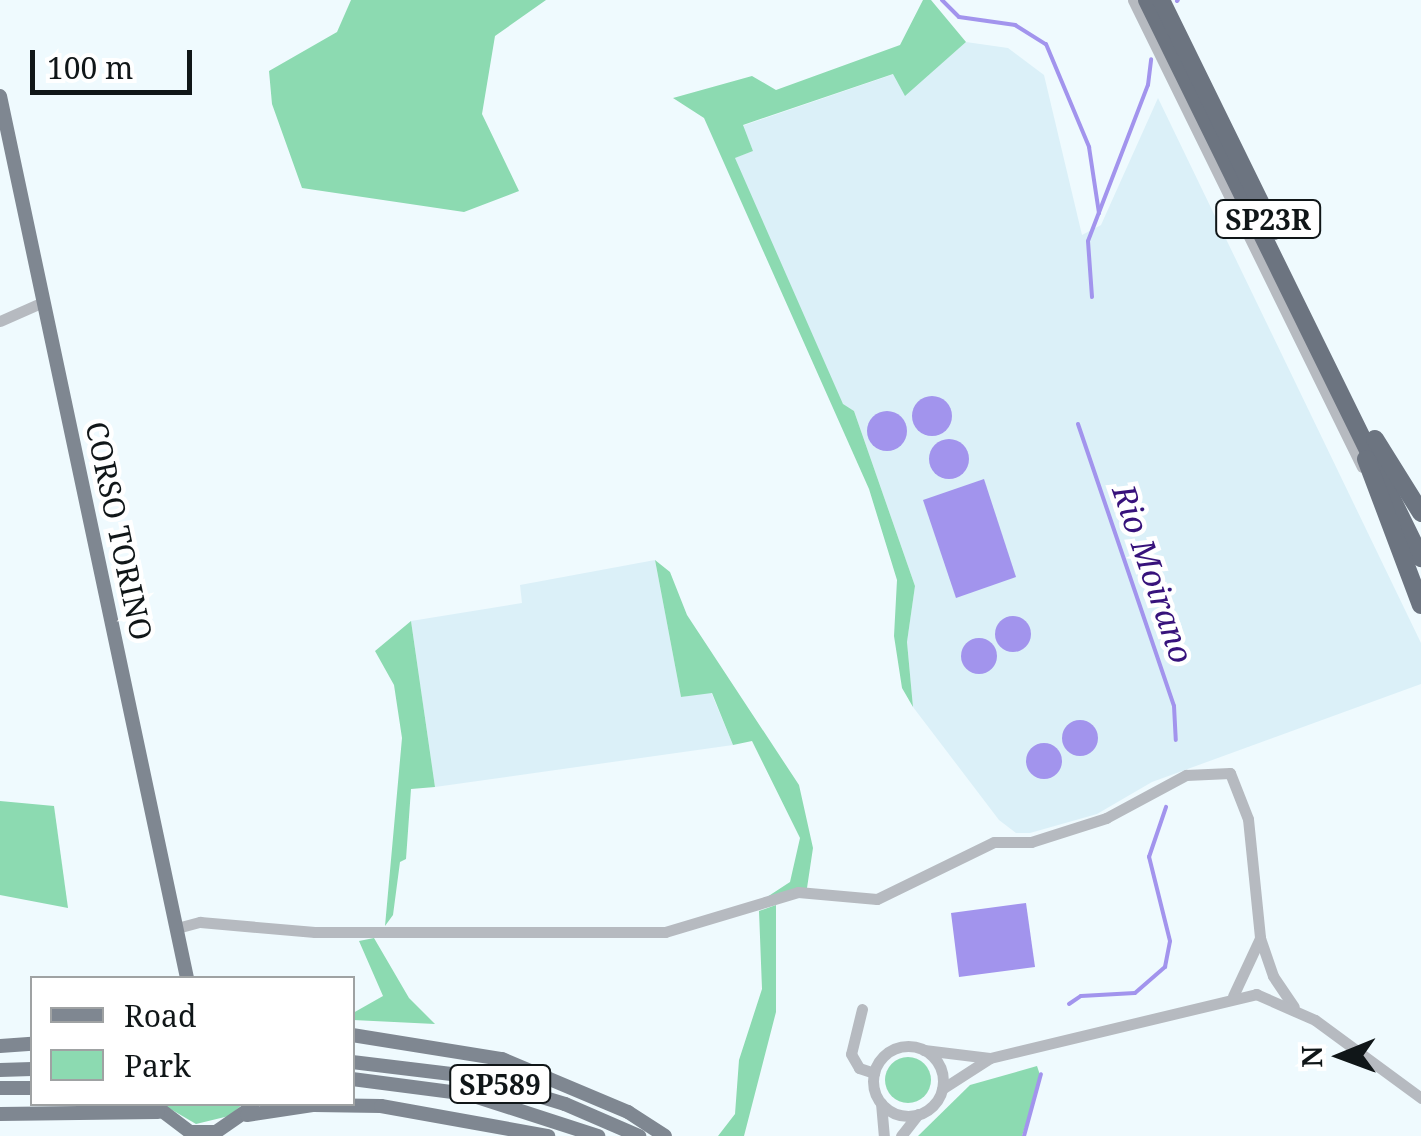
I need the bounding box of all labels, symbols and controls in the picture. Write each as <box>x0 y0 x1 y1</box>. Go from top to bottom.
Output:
scale bar <box>35 30 198 92</box>
text: 100 m <box>47 47 133 88</box>
road number: SP23R <box>1213 196 1323 242</box>
street label: CORSO TORINO <box>78 418 160 644</box>
water label: Rio Moirano <box>1105 480 1201 668</box>
legend <box>30 976 355 1106</box>
text: Road <box>124 995 196 1036</box>
north arrow <box>1291 1006 1391 1106</box>
text: Park <box>124 1045 191 1086</box>
text: N <box>1292 1045 1330 1068</box>
road number: SP589 <box>448 1061 552 1107</box>

